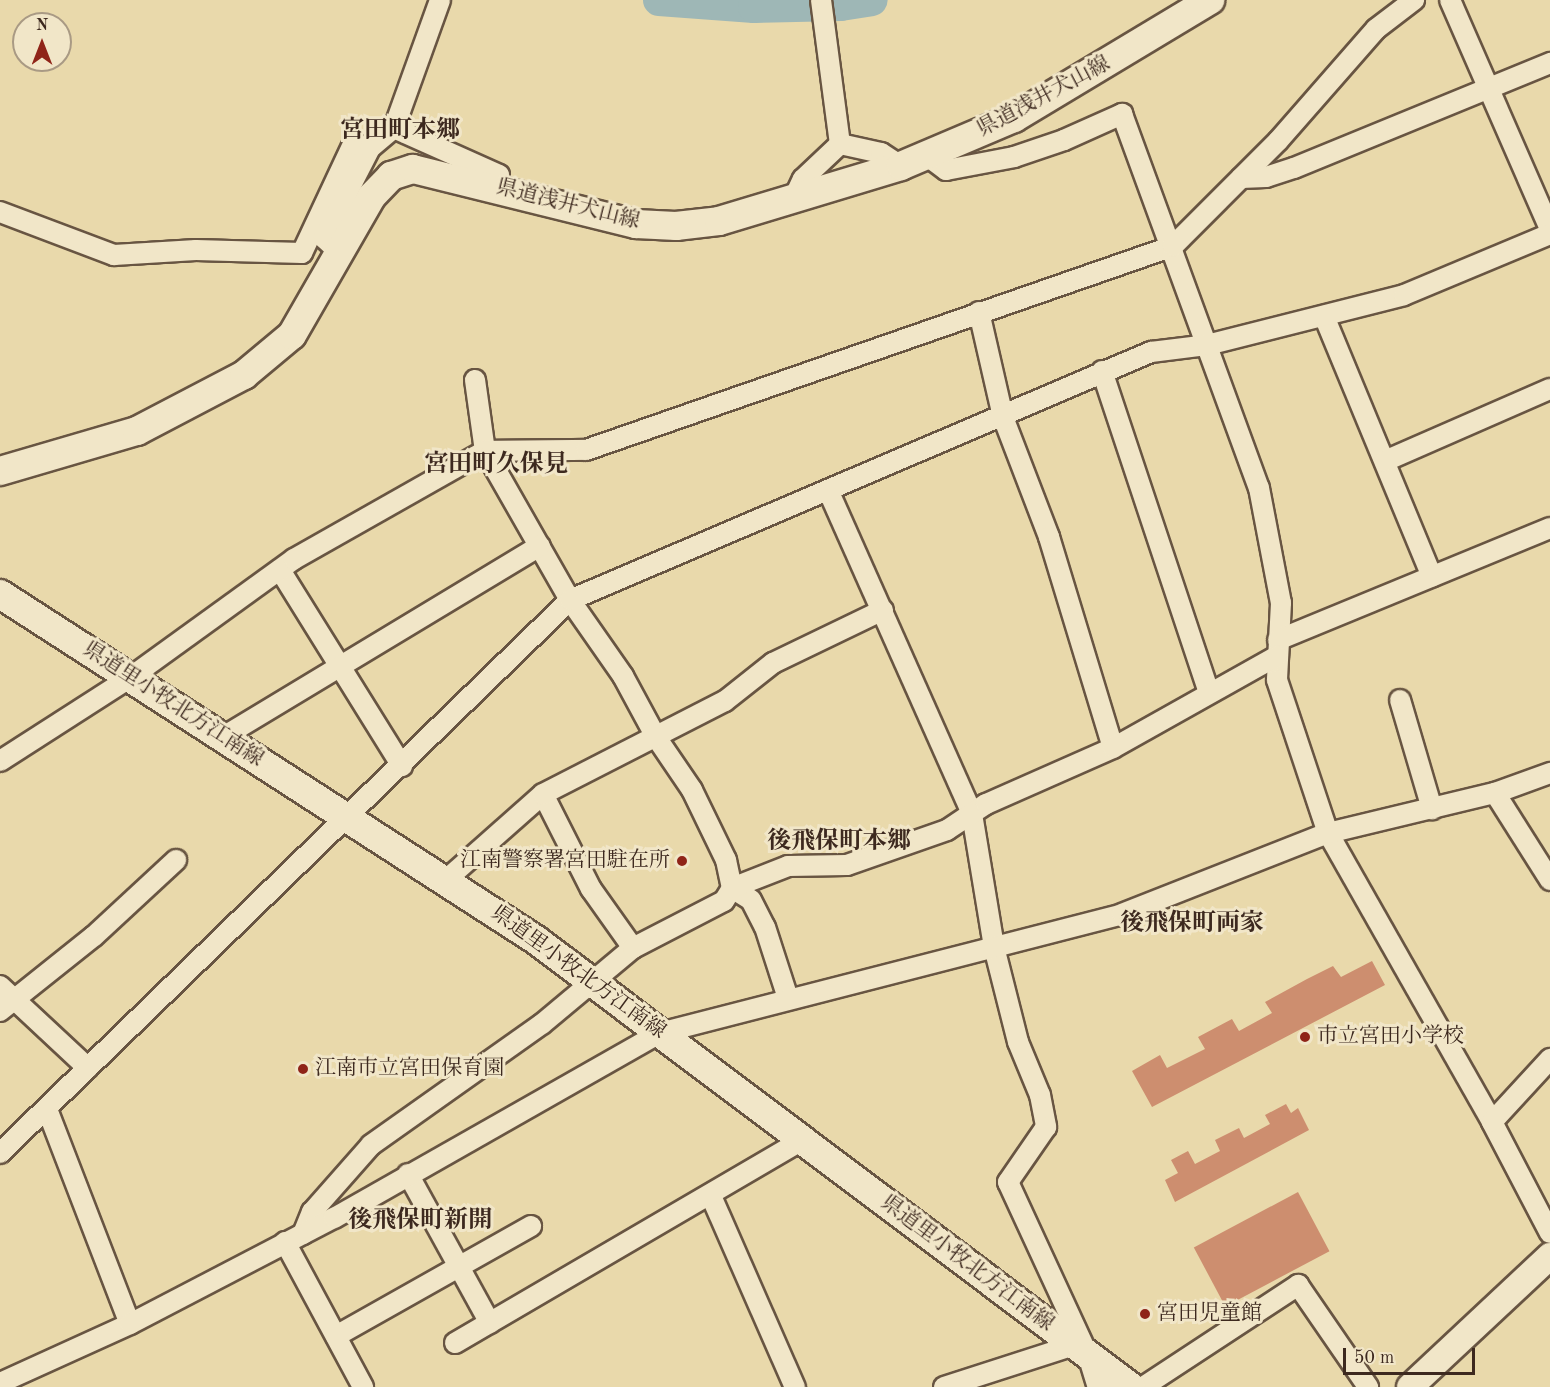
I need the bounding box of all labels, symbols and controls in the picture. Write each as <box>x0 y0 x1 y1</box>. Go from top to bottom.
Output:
north arrow <box>12 12 72 72</box>
text: N <box>36 18 48 34</box>
street label: 県道浅井犬山線 <box>973 51 1115 143</box>
district label: 宮田町本郷 <box>340 118 460 146</box>
street label: 県道浅井犬山線 <box>494 175 642 235</box>
district label: 宮田町久保見 <box>424 452 568 480</box>
street label: 県道里小牧北方江南線 <box>78 637 268 773</box>
district label: 後飛保町本郷 <box>767 829 911 857</box>
place label: 江南警察署宮田駐在所 <box>460 848 670 874</box>
marker: 江南警察署宮田駐在所 <box>675 854 689 868</box>
street label: 県道里小牧北方江南線 <box>486 901 670 1045</box>
district label: 後飛保町両家 <box>1120 911 1264 939</box>
place label: 市立宮田小学校 <box>1317 1024 1464 1050</box>
marker: 市立宮田小学校 <box>1298 1030 1312 1044</box>
place label: 江南市立宮田保育園 <box>315 1056 504 1082</box>
marker: 江南市立宮田保育園 <box>296 1062 310 1076</box>
street label: 県道里小牧北方江南線 <box>876 1191 1058 1337</box>
district label: 後飛保町新開 <box>348 1208 492 1236</box>
place label: 宮田児童館 <box>1157 1301 1262 1327</box>
marker: 宮田児童館 <box>1138 1307 1152 1321</box>
scale bar <box>1346 1336 1478 1374</box>
text: 50 m <box>1354 1349 1394 1367</box>

